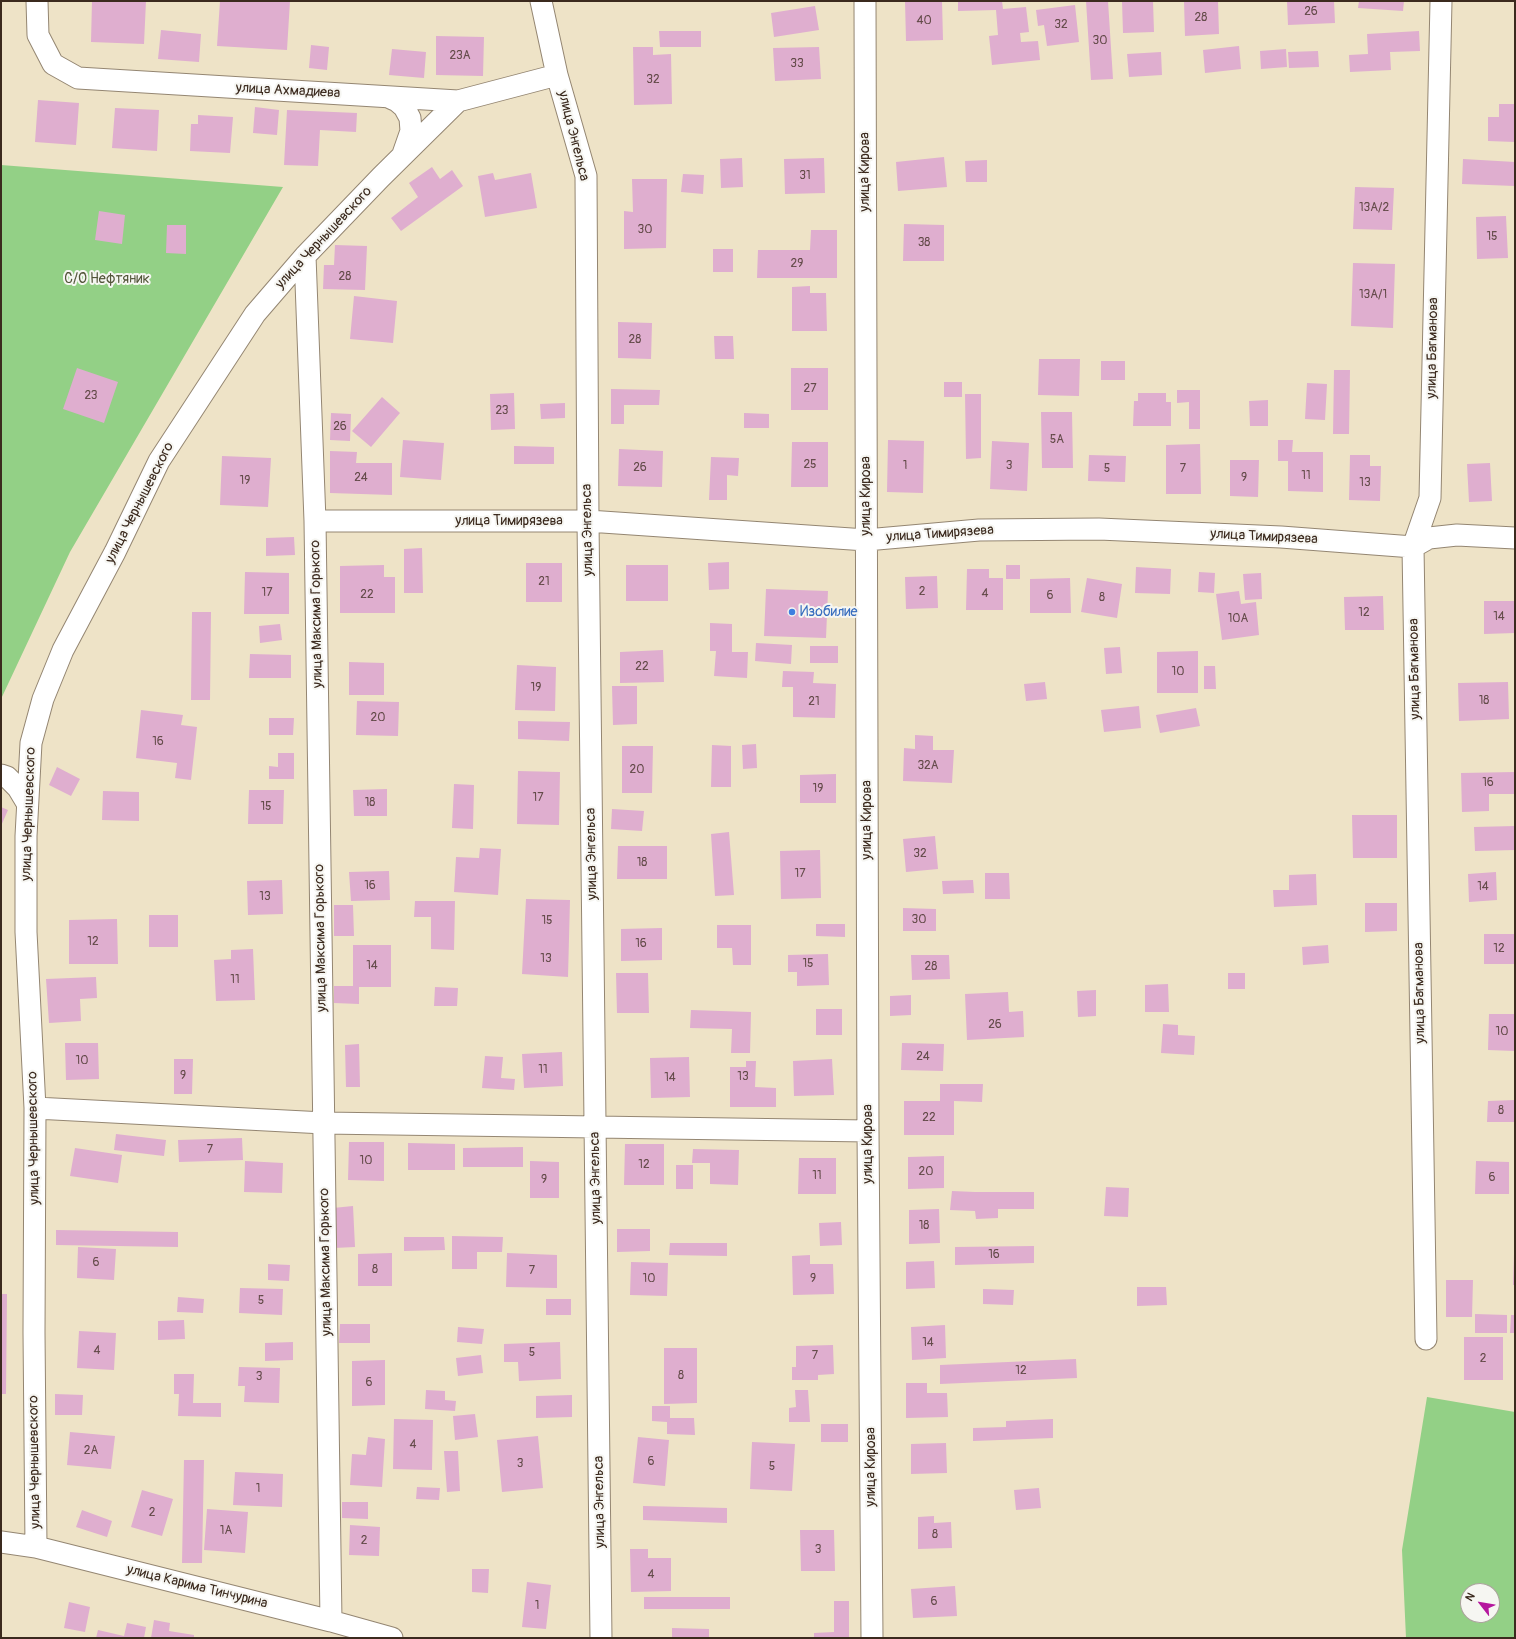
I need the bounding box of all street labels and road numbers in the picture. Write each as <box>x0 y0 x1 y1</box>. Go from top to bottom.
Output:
street label: улица Ахмадиева <box>235 80 341 102</box>
street label: улица Энгельса <box>554 89 592 183</box>
street label: улица Кирова <box>857 132 873 212</box>
street label: улица Чернышевского <box>272 183 376 293</box>
street label: улица Багманова <box>1424 297 1442 399</box>
street label: улица Чернышевского <box>102 440 178 566</box>
street label: улица Кирова <box>858 456 874 536</box>
street label: улица Энгельса <box>579 484 597 576</box>
street label: улица Тимирязева <box>455 513 563 529</box>
street label: улица Тимирязева <box>886 522 994 546</box>
street label: улица Тимирязева <box>1210 526 1318 548</box>
street label: улица Максима Горького <box>307 540 327 688</box>
street label: улица Багманова <box>1406 618 1424 720</box>
street label: улица Чернышевского <box>18 747 40 881</box>
street label: улица Кирова <box>859 780 875 860</box>
street label: улица Энгельса <box>583 808 601 900</box>
street label: улица Максима Горького <box>311 864 331 1012</box>
street label: улица Багманова <box>1411 942 1429 1044</box>
street label: улица Чернышевского <box>24 1071 44 1205</box>
street label: улица Кирова <box>860 1104 876 1184</box>
street label: улица Энгельса <box>587 1132 605 1224</box>
street label: улица Максима Горького <box>316 1188 336 1336</box>
street label: улица Чернышевского <box>25 1395 45 1529</box>
street label: улица Кирова <box>863 1427 879 1507</box>
street label: улица Энгельса <box>591 1456 609 1548</box>
street label: улица Карима Тинчурина <box>125 1561 269 1613</box>

